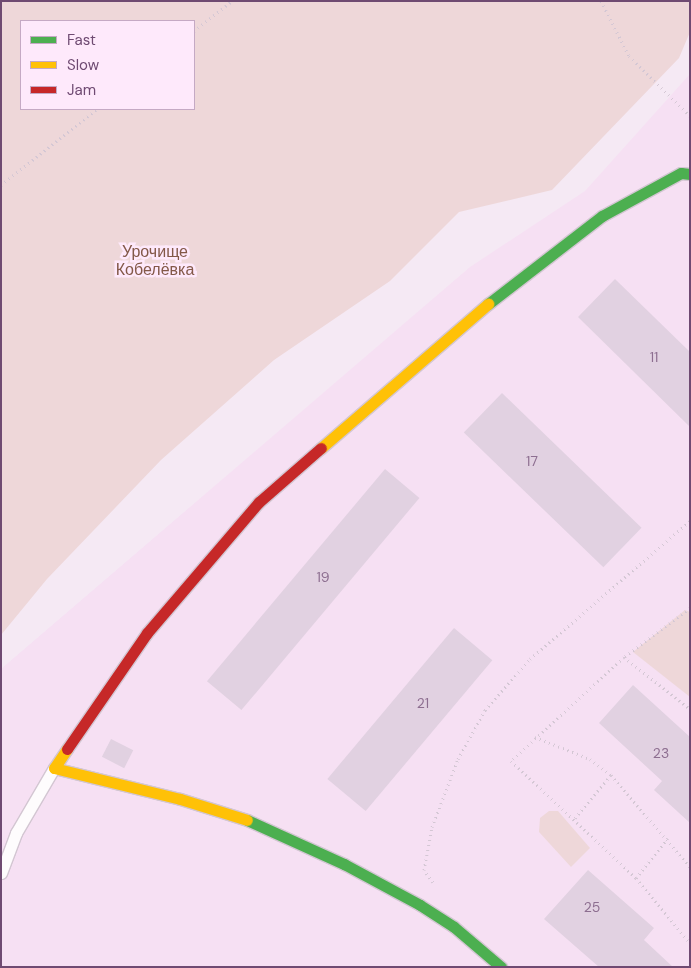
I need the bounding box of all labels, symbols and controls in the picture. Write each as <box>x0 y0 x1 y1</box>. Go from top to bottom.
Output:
legend <box>20 20 195 110</box>
text: Fast <box>67 30 96 50</box>
text: Slow <box>67 55 99 75</box>
text: Jam <box>67 80 96 100</box>
park label: Урочище Кобелёвка <box>116 242 194 280</box>
house number: 11 <box>650 349 658 365</box>
house number: 17 <box>526 453 538 469</box>
house number: 19 <box>316 569 330 585</box>
house number: 21 <box>417 695 429 711</box>
house number: 23 <box>653 745 669 761</box>
house number: 25 <box>584 899 600 915</box>

